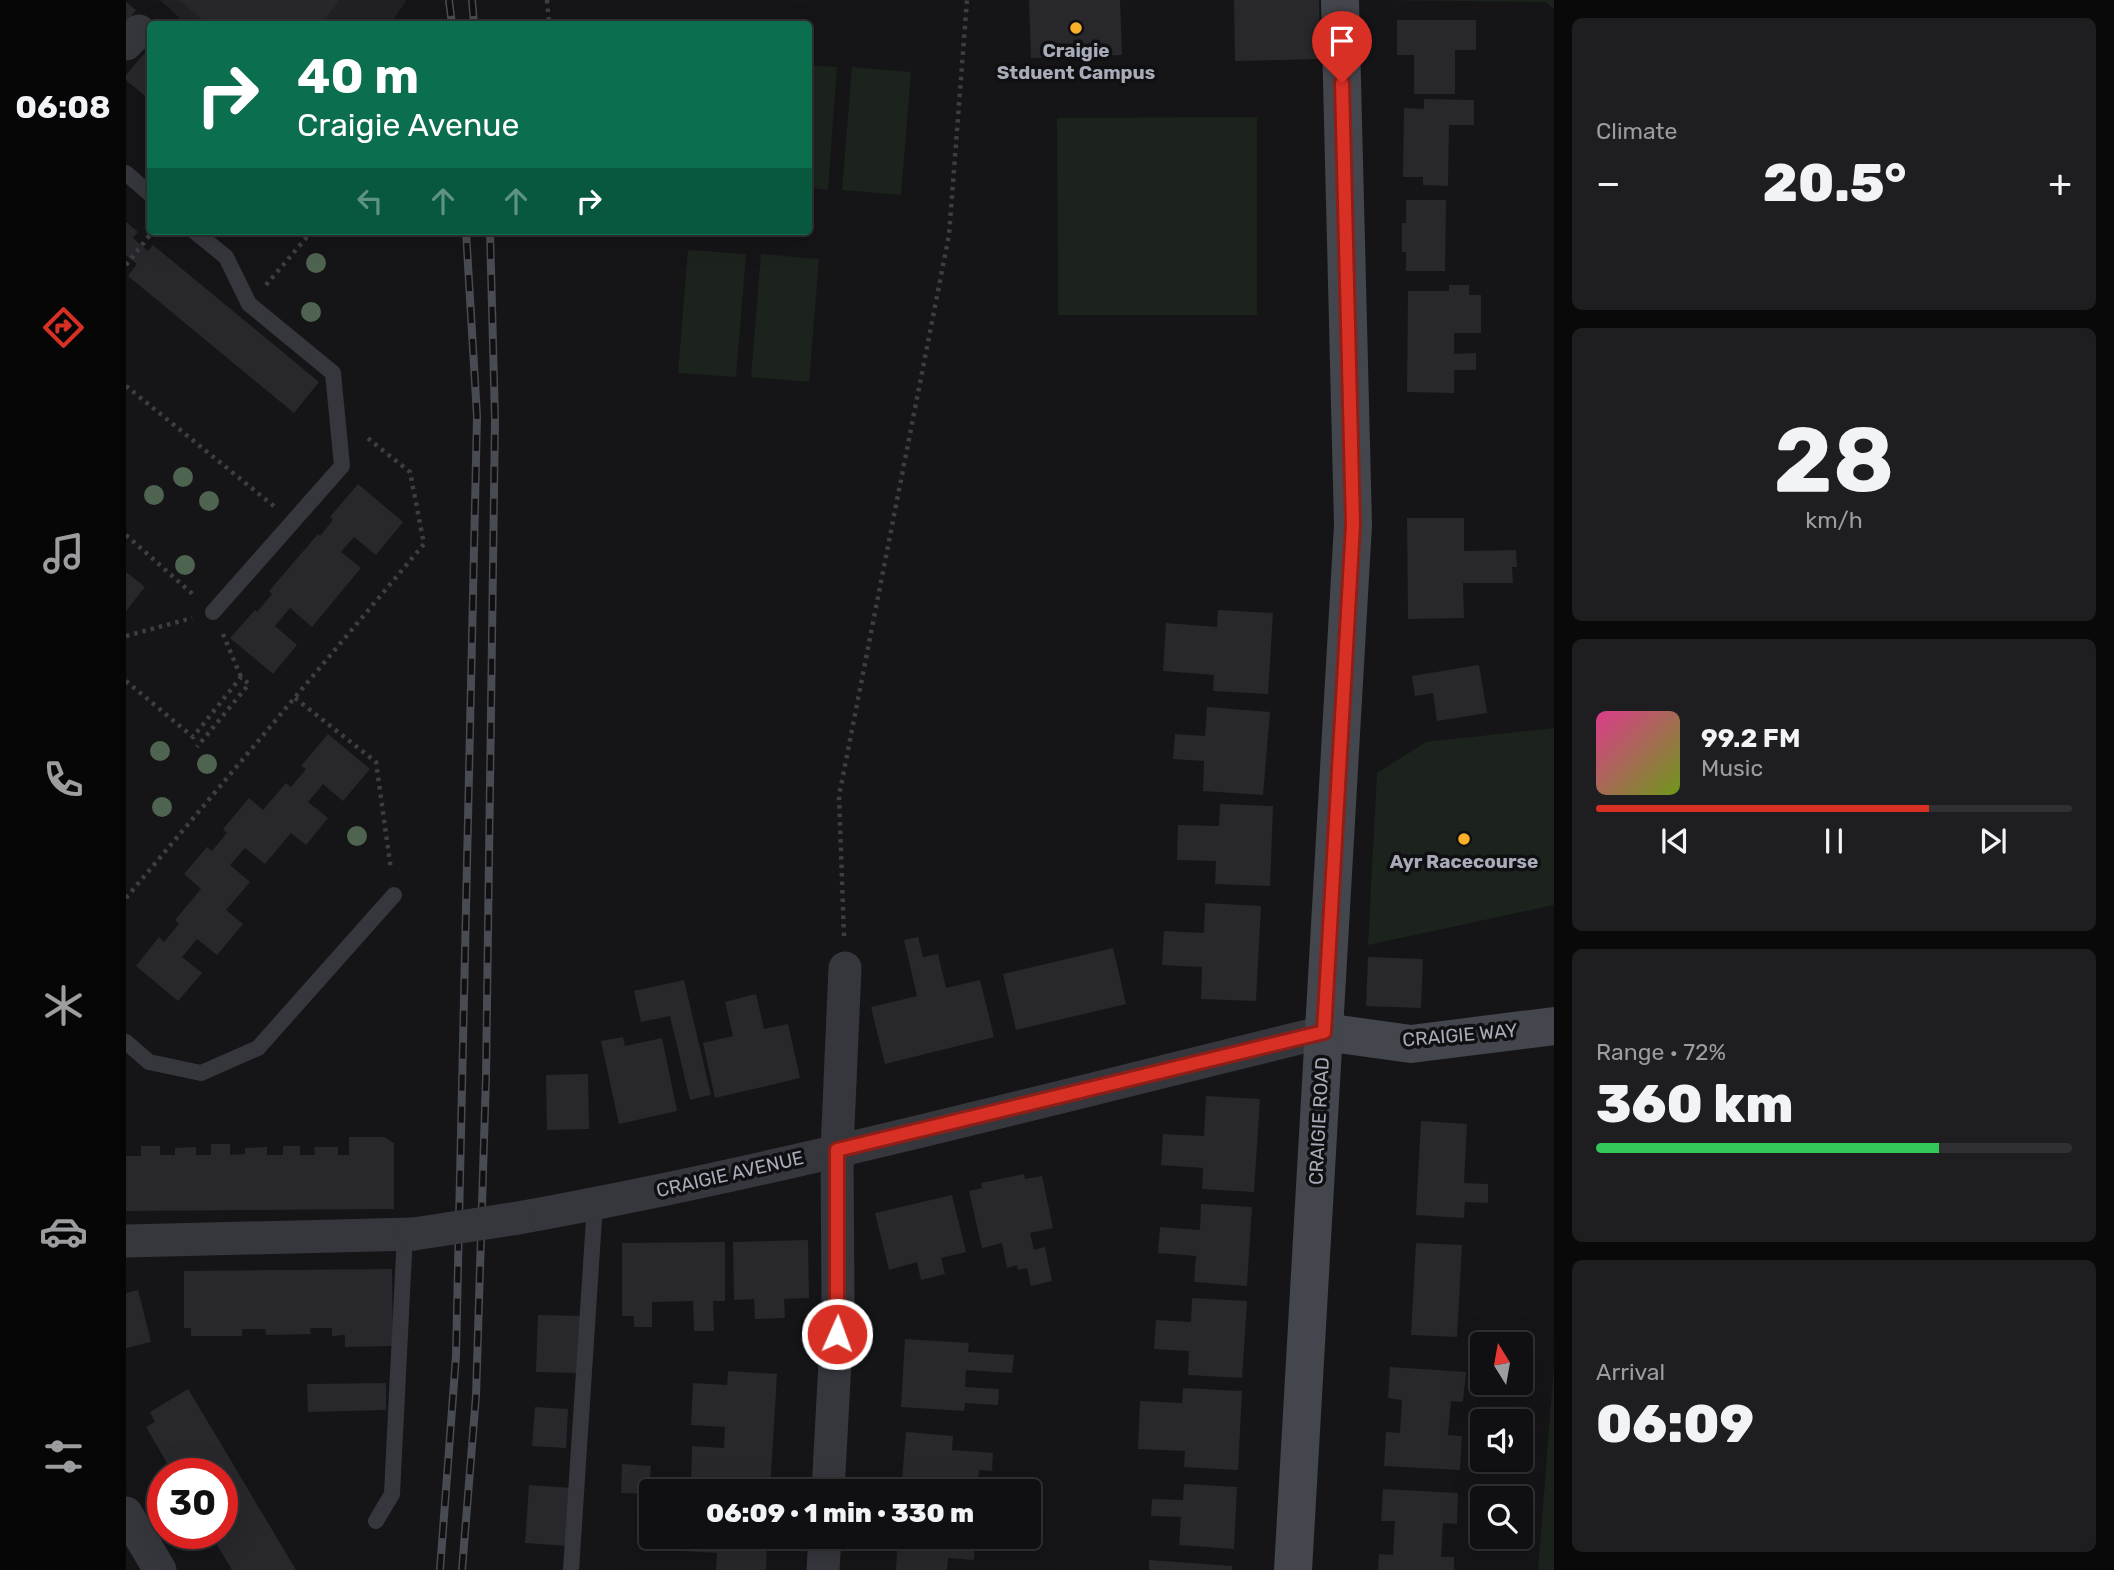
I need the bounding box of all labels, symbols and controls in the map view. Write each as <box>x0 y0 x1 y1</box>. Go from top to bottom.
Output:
pin <box>1312 11 1372 83</box>
marker: Craigie Stduent Campus <box>1068 20 1084 36</box>
icon: arrive <box>1323 22 1361 60</box>
place label: Craigie Stduent Campus <box>997 39 1155 84</box>
text: 40 m <box>297 47 419 105</box>
icon: right <box>182 49 273 140</box>
text: 06:08 <box>15 88 111 126</box>
text: Craigie Avenue <box>297 106 519 144</box>
text: Climate <box>1596 117 1677 145</box>
text: 20.5° <box>1763 152 1906 214</box>
text: − <box>1596 160 1621 206</box>
text: + <box>2048 160 2072 206</box>
icon: left <box>351 182 389 220</box>
icon: ahead <box>424 182 462 220</box>
icon: ahead <box>497 182 535 220</box>
icon: right <box>570 182 608 220</box>
icon: directions <box>39 303 88 352</box>
text: 28 <box>1774 406 1894 514</box>
text: km/h <box>1805 506 1863 534</box>
icon: music <box>39 529 88 578</box>
text: 99.2 FM <box>1701 723 1800 754</box>
text: Music <box>1701 754 1763 782</box>
icon: phone <box>39 755 88 804</box>
icon: previous <box>1656 822 1694 860</box>
icon: pause <box>1815 822 1853 860</box>
icon: next <box>1974 822 2012 860</box>
marker: Ayr Racecourse <box>1456 831 1472 847</box>
place label: Ayr Racecourse <box>1390 850 1538 873</box>
icon: climate <box>39 981 88 1030</box>
street label: CRAIGIE WAY <box>1402 1019 1518 1051</box>
text: Range · 72% <box>1596 1038 1726 1066</box>
street label: CRAIGIE ROAD <box>1304 1056 1334 1186</box>
text: 360 km <box>1596 1073 1793 1135</box>
street label: CRAIGIE AVENUE <box>654 1146 806 1202</box>
icon: car <box>39 1207 88 1256</box>
position arrow <box>800 1297 874 1371</box>
north arrow <box>1470 1332 1533 1395</box>
map controls <box>1470 1332 1533 1549</box>
text: Arrival <box>1596 1358 1665 1386</box>
text: 06:09 <box>1596 1393 1754 1455</box>
button: sound <box>1470 1409 1533 1472</box>
icon: filters <box>39 1432 88 1481</box>
speed limit sign: 30 <box>147 1458 238 1549</box>
button: search <box>1470 1486 1533 1549</box>
text: 06:09 · 1 min · 330 m <box>706 1498 974 1529</box>

